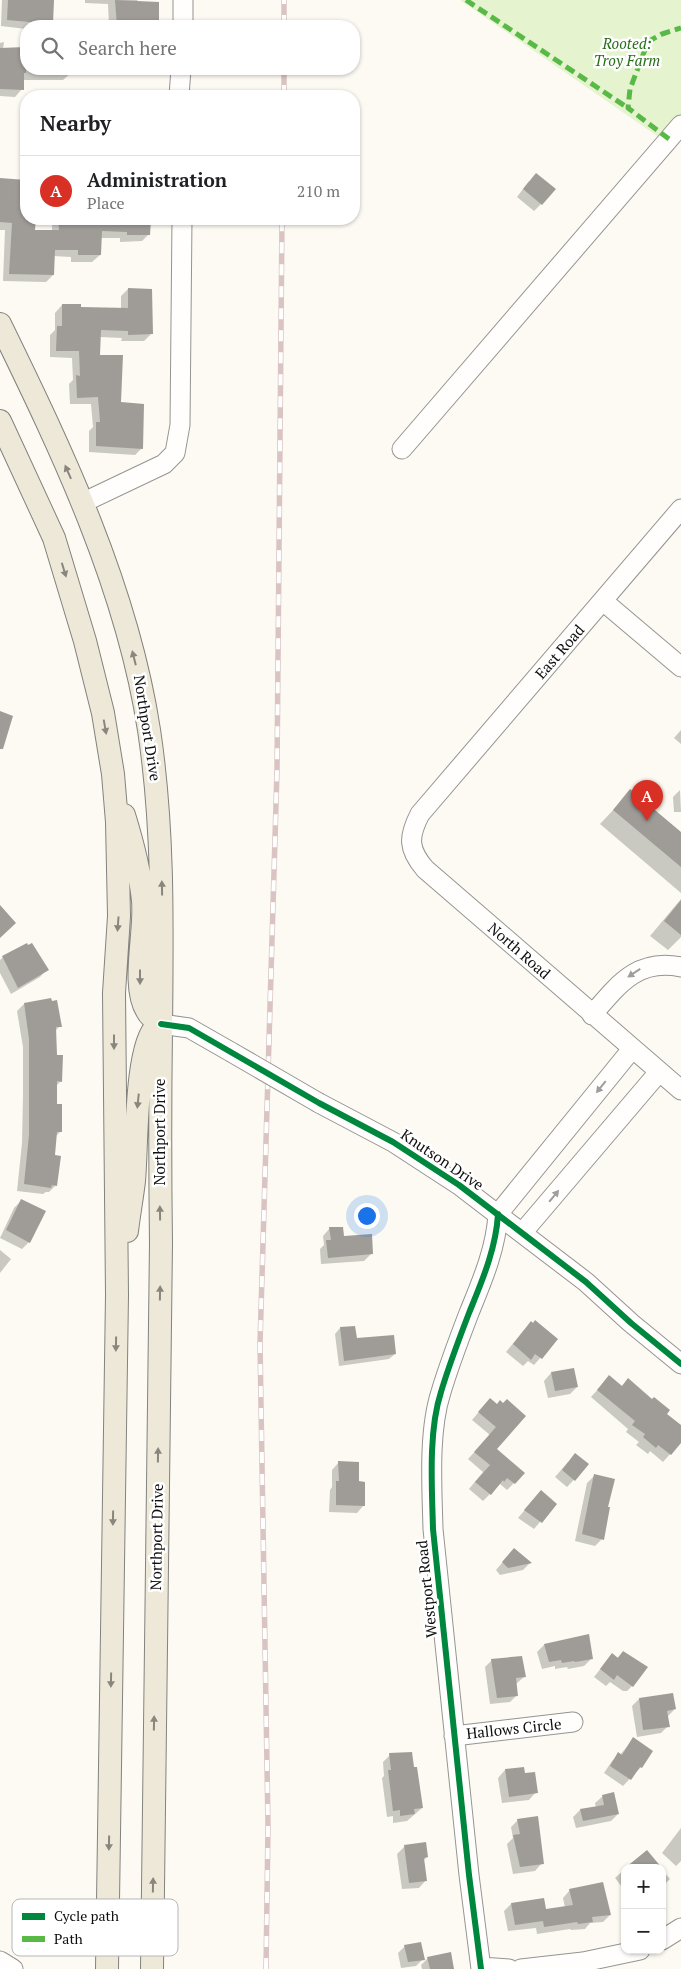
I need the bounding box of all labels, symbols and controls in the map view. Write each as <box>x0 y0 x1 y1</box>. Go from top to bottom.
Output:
search box <box>20 20 360 75</box>
park label: Rooted: Troy Farm <box>594 33 660 70</box>
icon: search <box>38 34 66 62</box>
text: Search here <box>78 35 177 60</box>
text: Nearby <box>40 109 111 137</box>
text: Administration <box>87 167 227 192</box>
text: A <box>50 180 62 202</box>
text: 210 m <box>297 180 340 202</box>
text: Place <box>87 192 125 214</box>
one-way arrow <box>64 465 72 479</box>
one-way arrow <box>60 563 68 578</box>
street label: East Road <box>530 620 588 683</box>
one-way arrow <box>130 650 138 665</box>
street label: Northport Drive <box>130 673 166 782</box>
one-way arrow <box>101 720 109 736</box>
pin: A <box>631 780 663 821</box>
one-way arrow <box>157 880 165 896</box>
one-way arrow <box>114 916 122 932</box>
street label: North Road <box>484 918 555 983</box>
one-way arrow <box>137 969 145 985</box>
one-way arrow <box>628 969 641 978</box>
one-way arrow <box>111 1034 119 1050</box>
street label: Northport Drive <box>149 1079 169 1185</box>
one-way arrow <box>596 1080 607 1093</box>
one-way arrow <box>134 1094 142 1110</box>
street label: Knutson Drive <box>397 1124 488 1194</box>
one-way arrow <box>548 1190 560 1202</box>
your location <box>354 1203 380 1229</box>
one-way arrow <box>156 1204 164 1220</box>
one-way arrow <box>156 1285 164 1301</box>
one-way arrow <box>112 1336 120 1352</box>
one-way arrow <box>154 1447 162 1463</box>
street label: Northport Drive <box>145 1483 167 1591</box>
one-way arrow <box>109 1510 117 1526</box>
street label: Westport Road <box>411 1539 441 1639</box>
one-way arrow <box>107 1673 115 1689</box>
street label: Hallows Circle <box>465 1713 563 1743</box>
one-way arrow <box>151 1715 159 1731</box>
one-way arrow <box>105 1835 113 1851</box>
map controls <box>621 1864 666 1954</box>
button: + <box>621 1864 666 1909</box>
one-way arrow <box>149 1877 157 1893</box>
legend <box>12 1899 178 1956</box>
text: Cycle path <box>54 1906 119 1925</box>
button: − <box>621 1909 666 1954</box>
text: Path <box>54 1929 83 1948</box>

